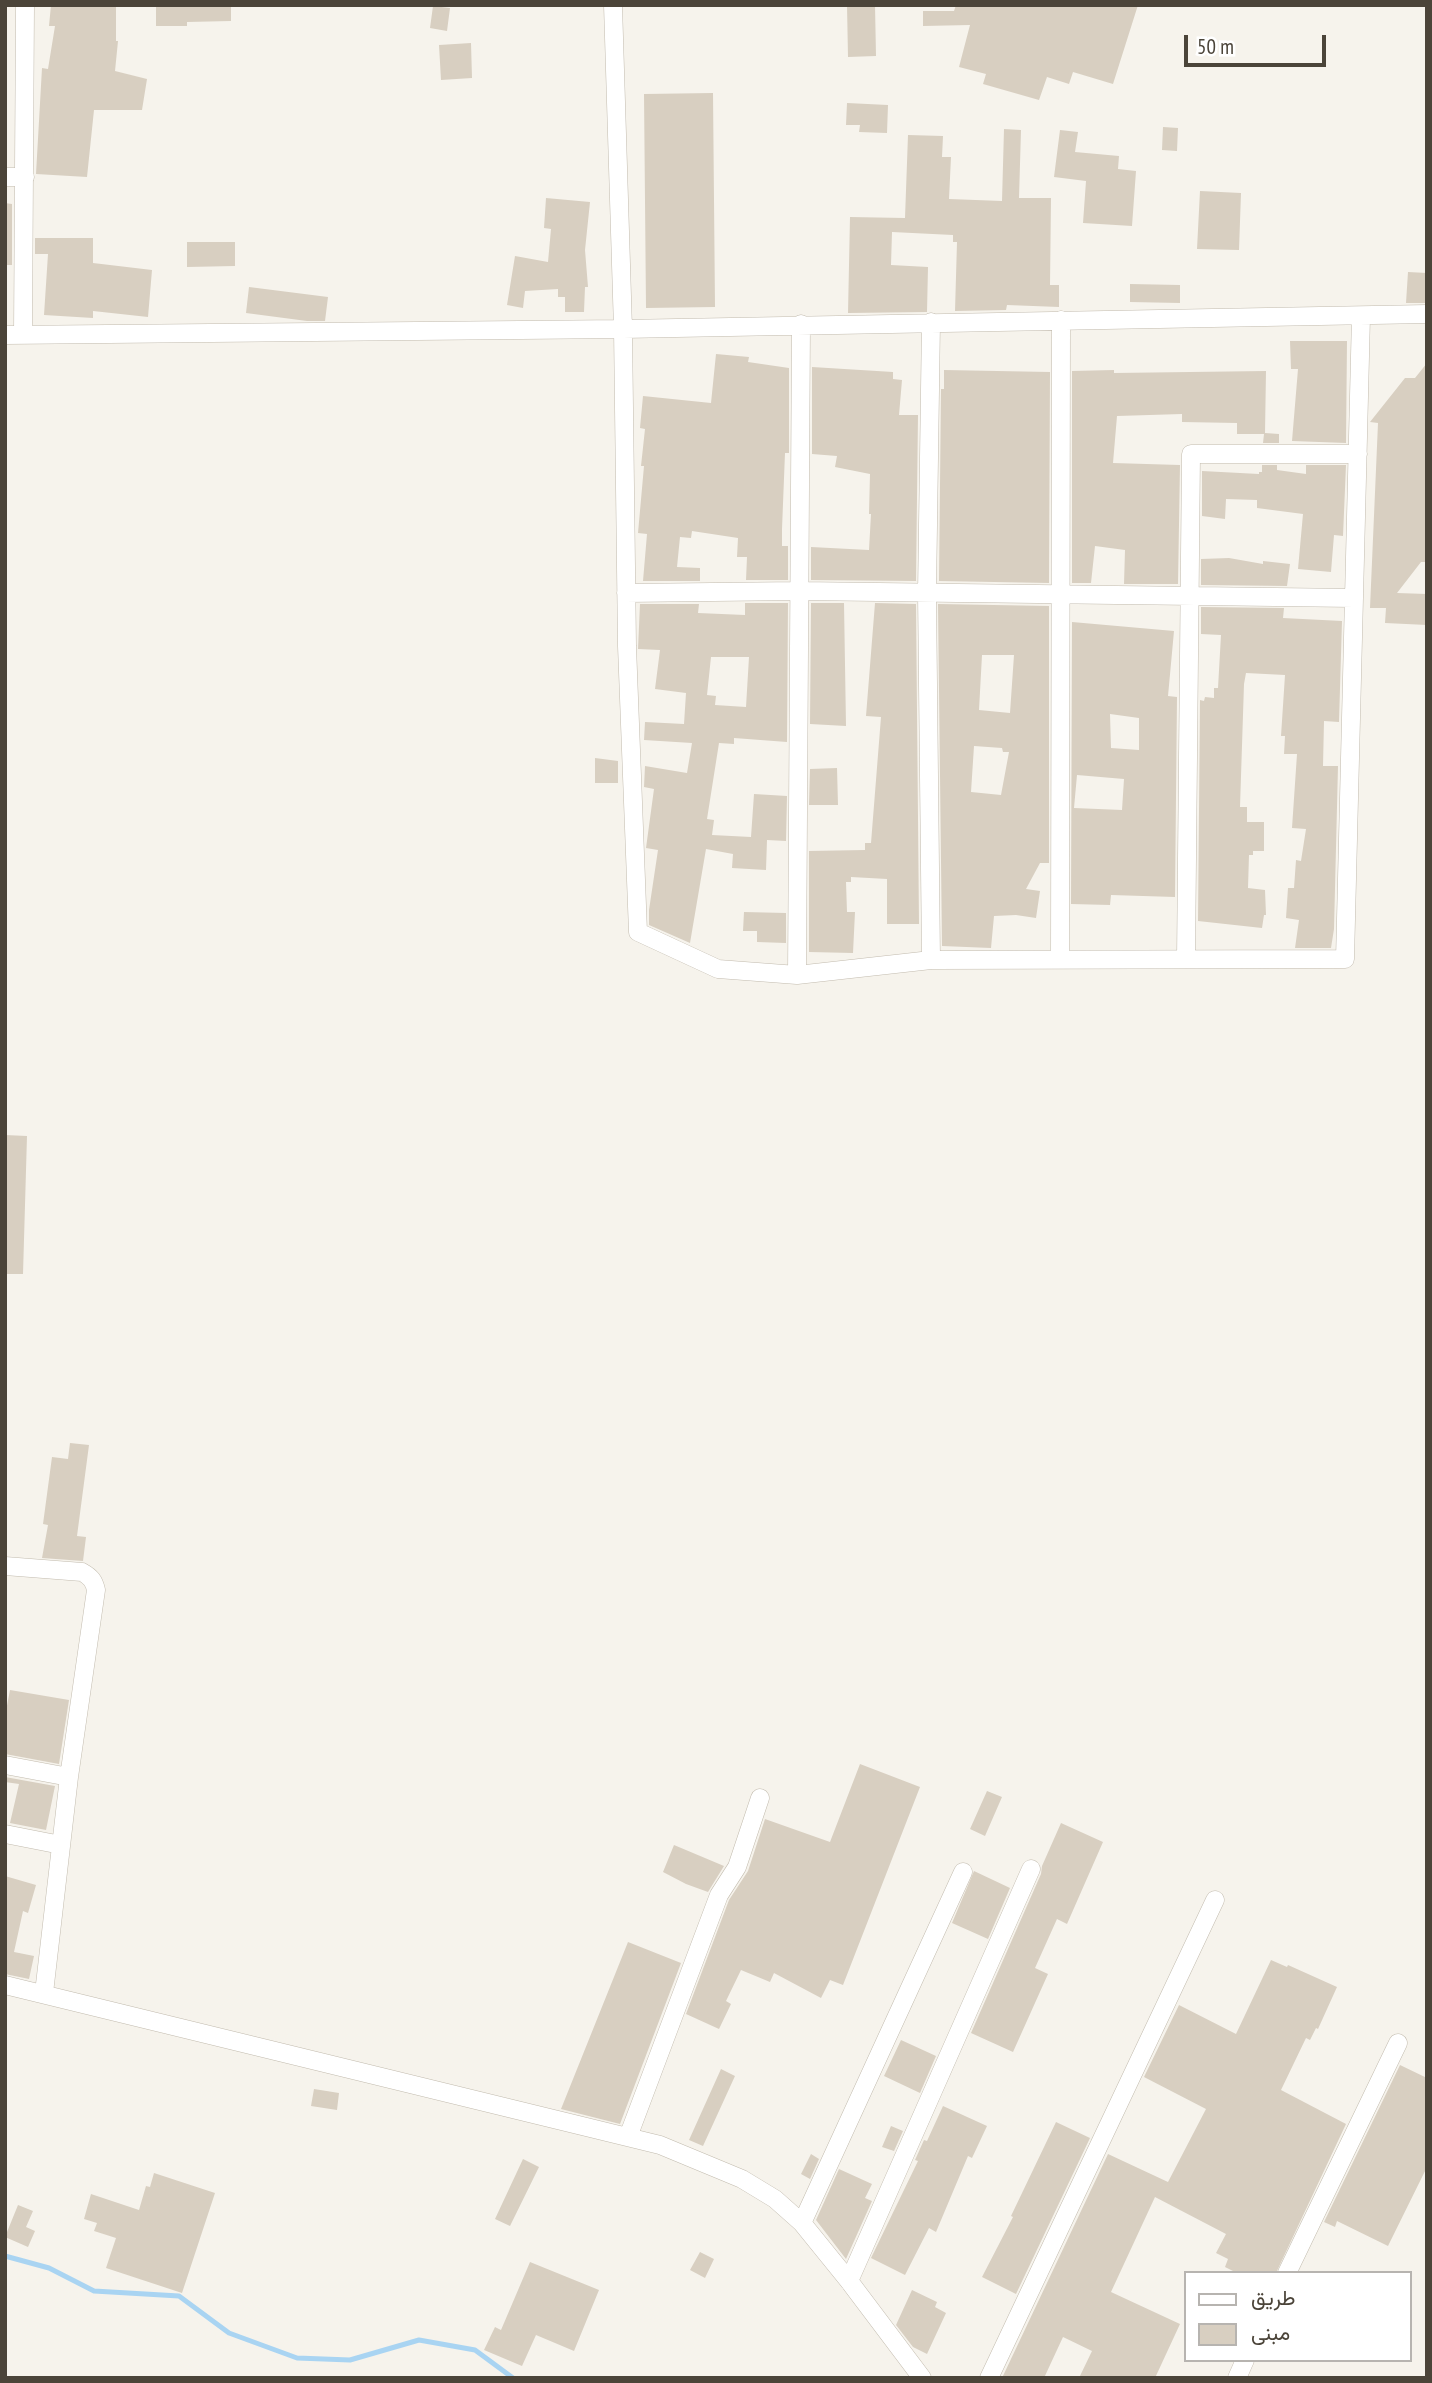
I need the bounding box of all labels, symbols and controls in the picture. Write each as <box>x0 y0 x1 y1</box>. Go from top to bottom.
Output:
scale bar <box>1187 21 1329 65</box>
text: 50 m <box>1197 33 1234 60</box>
legend <box>1184 2271 1411 2362</box>
text: طريق <box>1251 2284 1296 2311</box>
text: مبنى <box>1251 2319 1290 2346</box>

